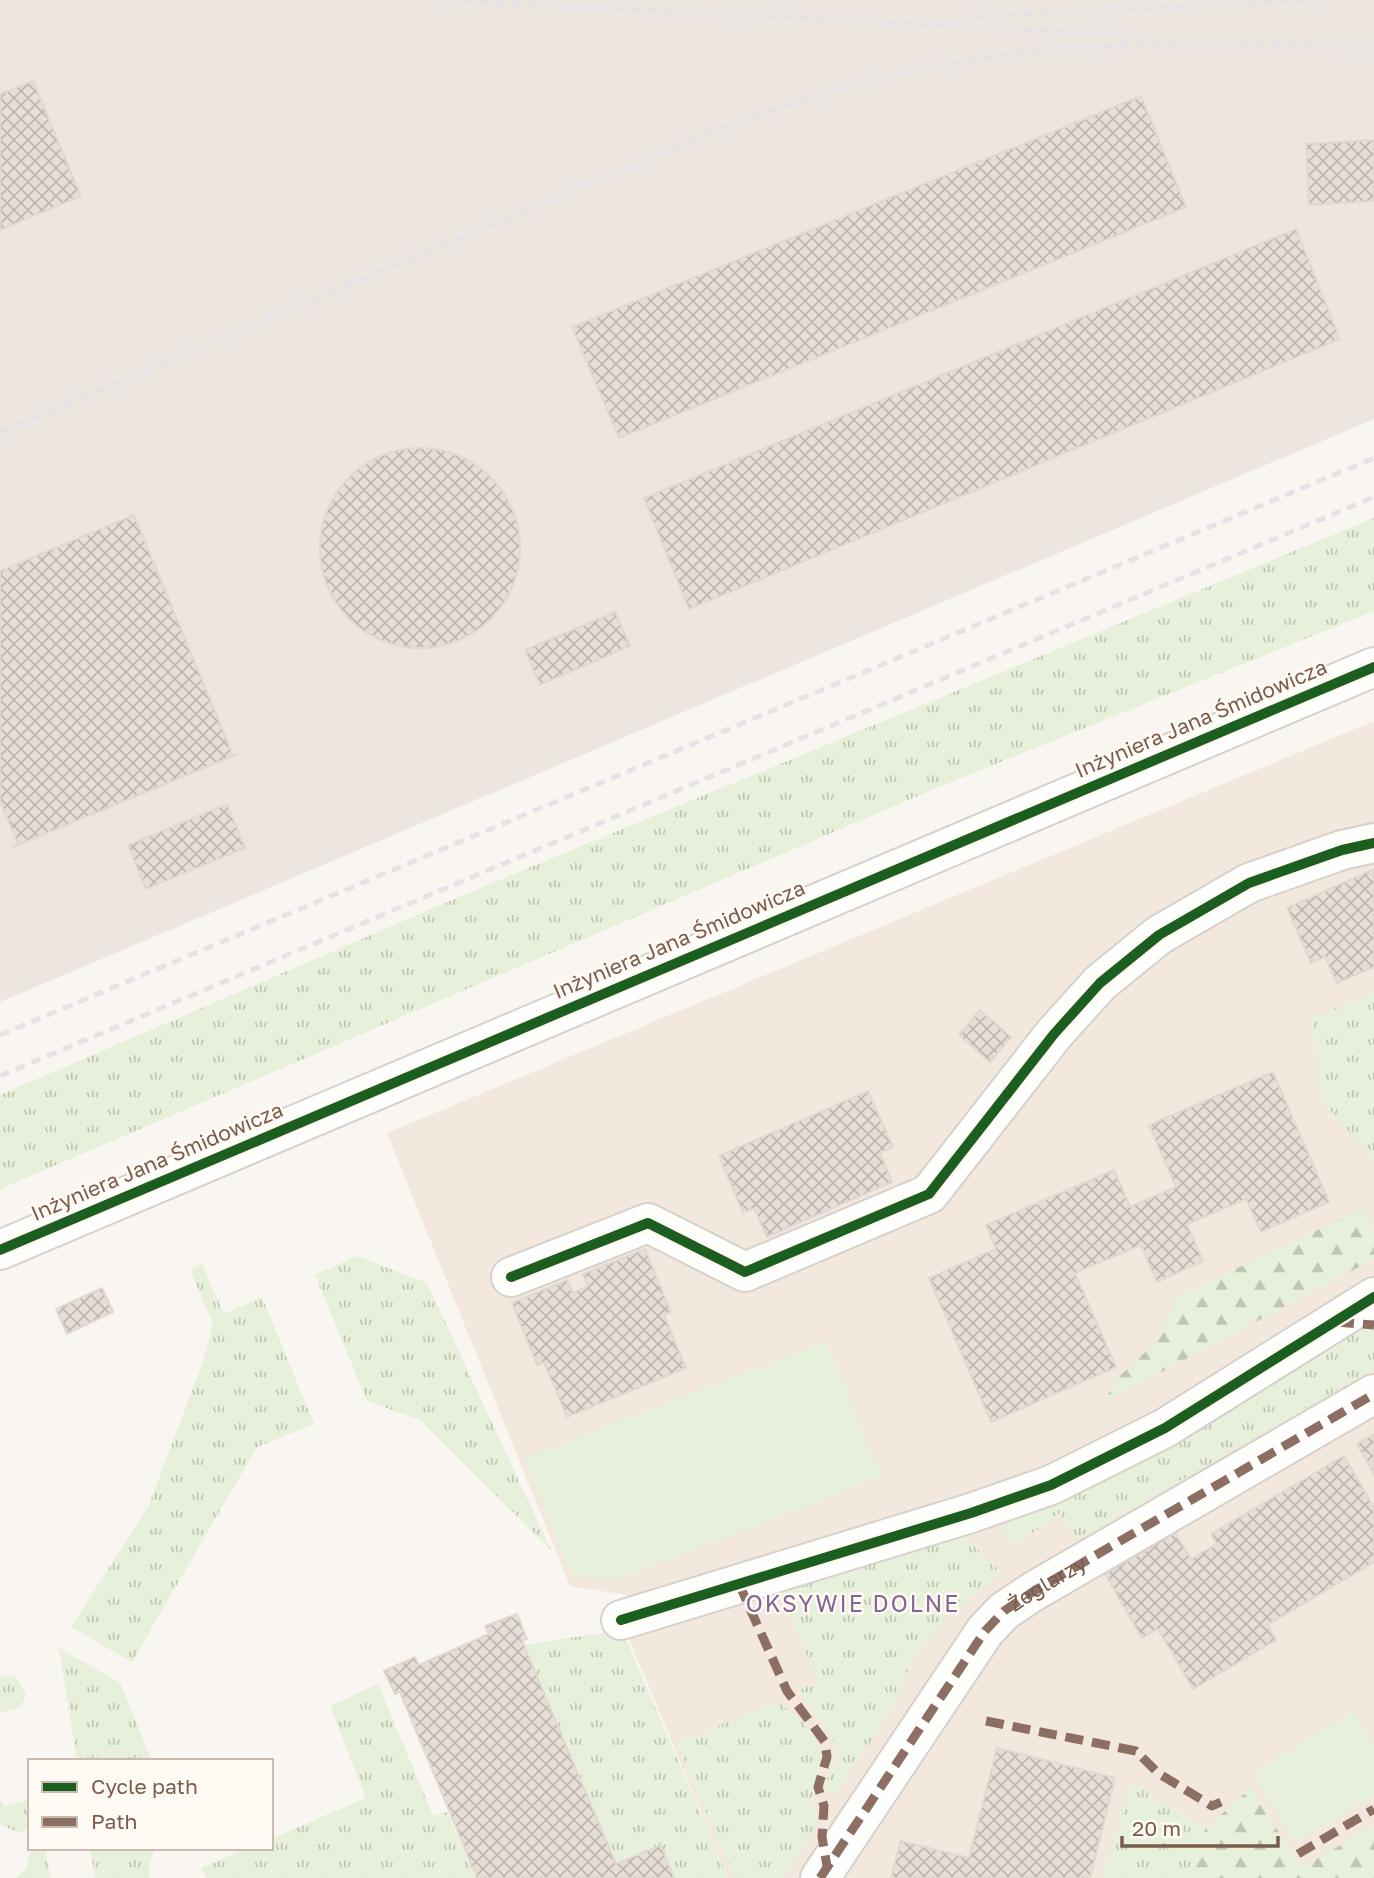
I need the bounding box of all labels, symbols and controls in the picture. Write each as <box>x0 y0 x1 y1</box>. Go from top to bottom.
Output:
street label: Inżyniera Jana Śmidowicza <box>1071 653 1330 783</box>
street label: Inżyniera Jana Śmidowicza <box>549 874 808 1004</box>
street label: Inżyniera Jana Śmidowicza <box>27 1096 286 1226</box>
street label: Żeglarzy <box>1003 1549 1091 1617</box>
district label: OKSYWIE DOLNE <box>746 1589 960 1617</box>
legend <box>28 1759 273 1850</box>
text: Cycle path <box>91 1773 198 1799</box>
scale bar <box>1122 1804 1278 1848</box>
text: Path <box>91 1808 138 1834</box>
text: 20 m <box>1132 1815 1181 1841</box>

